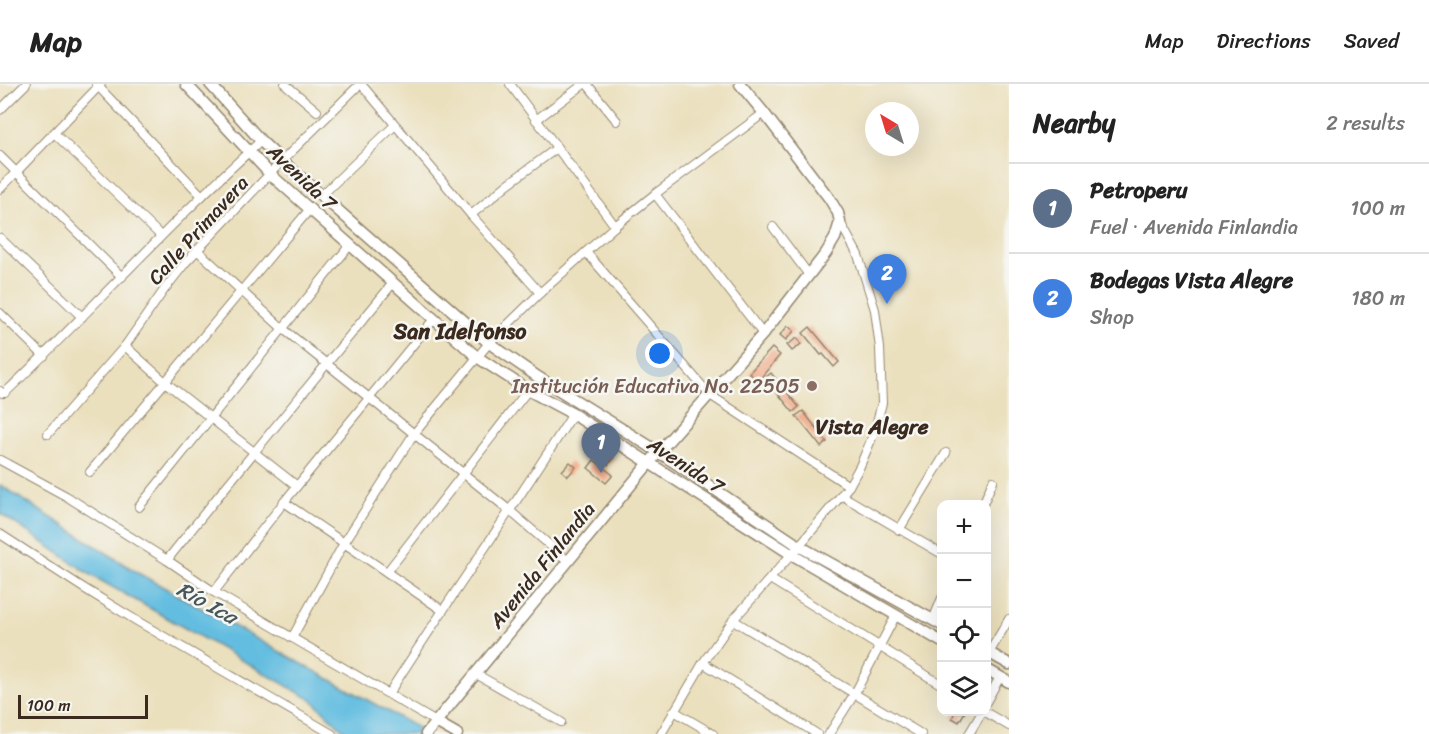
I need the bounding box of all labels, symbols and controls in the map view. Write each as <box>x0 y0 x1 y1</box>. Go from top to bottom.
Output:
text: Map <box>30 17 82 66</box>
text: Map <box>1145 22 1183 60</box>
text: Directions <box>1216 22 1311 60</box>
text: Saved <box>1344 22 1399 60</box>
text: Nearby <box>1033 100 1115 146</box>
north arrow <box>865 102 919 156</box>
text: 2 results <box>1326 106 1405 141</box>
street label: Avenida 7 <box>257 134 346 221</box>
street label: Calle Primavera <box>139 167 258 293</box>
text: Petroperu <box>1090 171 1188 210</box>
text: 1 <box>1048 191 1057 226</box>
text: 100 m <box>1351 191 1405 226</box>
text: Fuel · Avenida Finlandia <box>1090 210 1298 245</box>
pin: 2 <box>868 254 906 304</box>
text: Bodegas Vista Alegre <box>1090 261 1293 300</box>
text: 2 <box>1047 281 1058 316</box>
text: 180 m <box>1351 281 1405 316</box>
text: Shop <box>1090 300 1134 335</box>
district label: San Idelfonso <box>392 312 527 351</box>
your location <box>645 339 674 368</box>
place label: Institución Educativa No. 22505 <box>510 369 800 404</box>
marker: Institución Educativa No. 22505 <box>805 379 819 393</box>
district label: Vista Alegre <box>815 408 929 446</box>
pin: 1 <box>582 424 620 473</box>
street label: Avenida 7 <box>639 427 733 504</box>
street label: Avenida Finlandia <box>479 494 605 637</box>
map controls <box>937 500 991 716</box>
button: + <box>937 500 991 554</box>
button: − <box>937 554 991 608</box>
water label: Río Ica <box>170 571 246 636</box>
button: locate <box>937 608 991 662</box>
button: layers <box>937 662 991 716</box>
text: 100 m <box>27 691 71 720</box>
scale bar <box>18 692 148 720</box>

